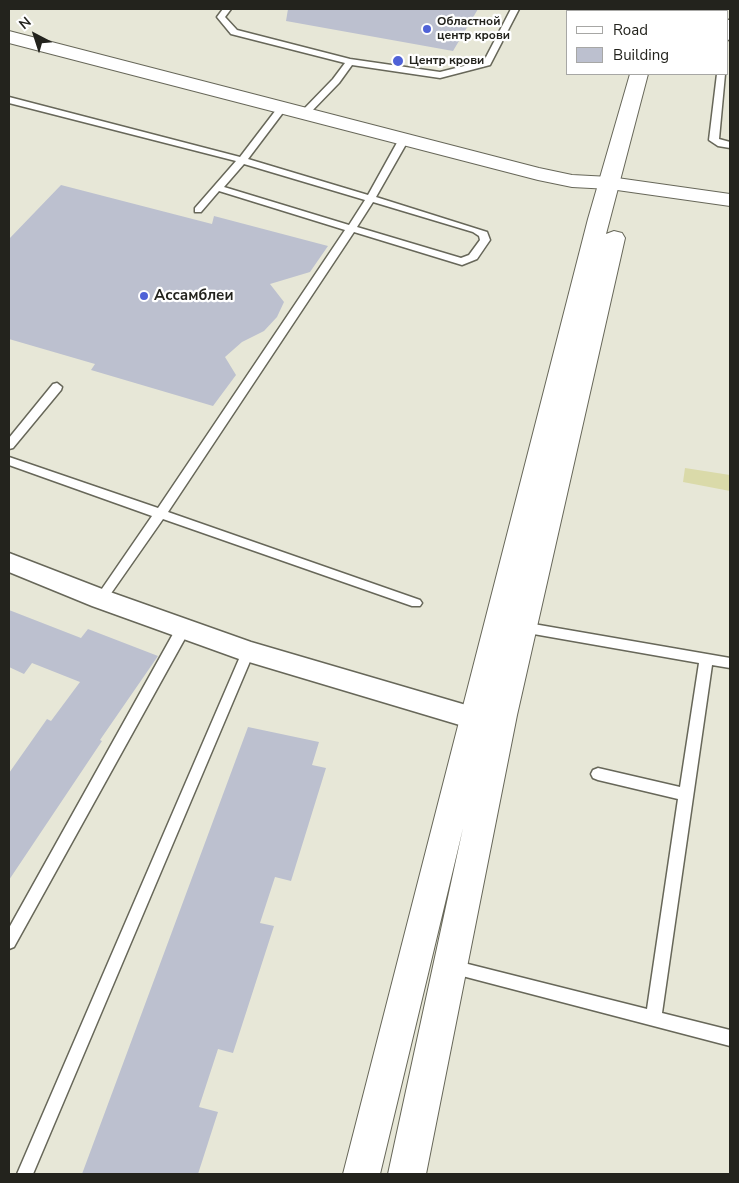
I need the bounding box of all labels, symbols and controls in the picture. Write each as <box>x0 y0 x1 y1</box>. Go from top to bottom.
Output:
north arrow <box>10 10 60 60</box>
legend <box>566 10 729 75</box>
text: N <box>15 12 35 34</box>
place label: Областной центр крови <box>437 15 510 43</box>
text: Road <box>613 20 648 40</box>
marker: Областной центр крови <box>421 23 433 35</box>
text: Building <box>613 45 669 65</box>
marker: Центр крови <box>391 54 405 68</box>
place label: Центр крови <box>409 54 484 68</box>
place label: Ассамблеи <box>154 287 233 305</box>
marker: Ассамблеи <box>138 290 150 302</box>

